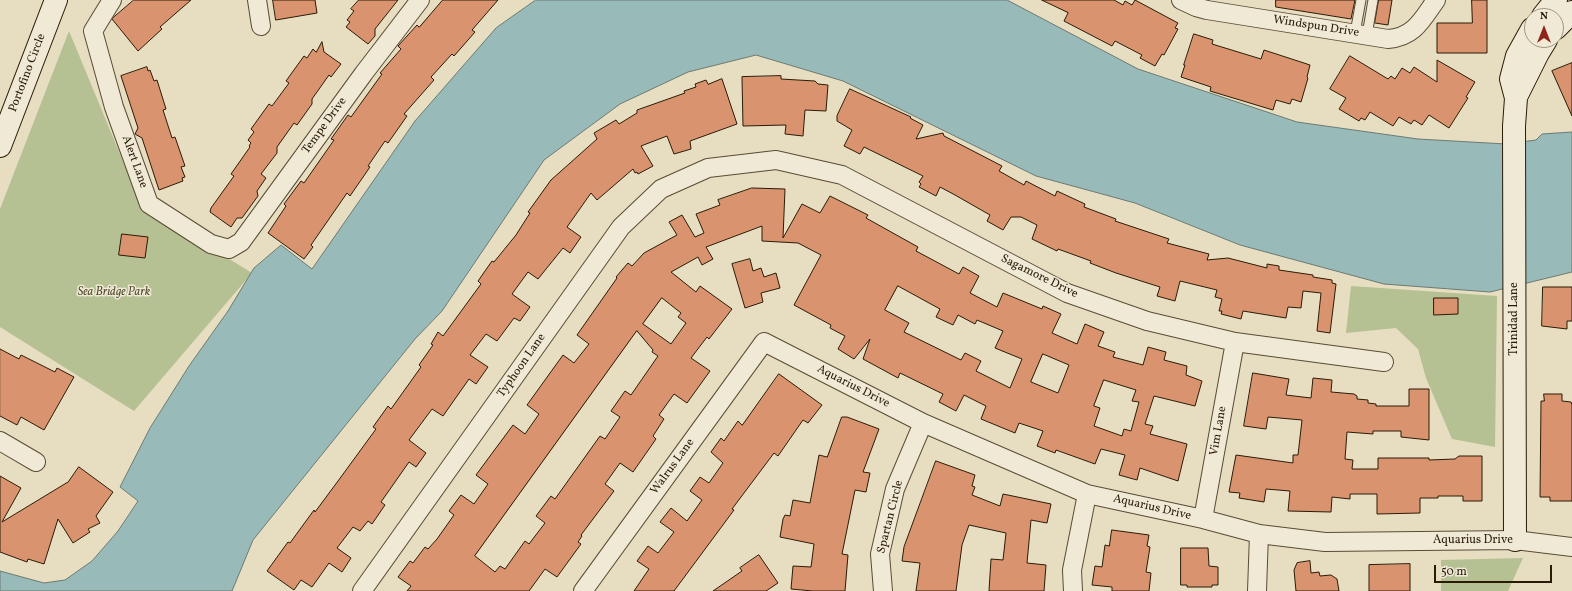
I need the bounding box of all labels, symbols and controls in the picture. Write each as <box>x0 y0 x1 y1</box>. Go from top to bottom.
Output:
north arrow <box>1524 8 1564 48</box>
text: N <box>1540 9 1548 24</box>
street label: Windspun Drive <box>1272 13 1360 41</box>
street label: Portofino Circle <box>6 32 50 114</box>
street label: Tempe Drive <box>300 95 350 157</box>
street label: Alert Lane <box>118 134 150 190</box>
street label: Sagamore Drive <box>998 252 1080 302</box>
street label: Trinidad Lane <box>1508 282 1522 356</box>
park label: Sea Bridge Park <box>78 286 150 300</box>
street label: Typhoon Lane <box>495 331 549 401</box>
street label: Aquarius Drive <box>814 362 892 412</box>
street label: Vim Lane <box>1208 405 1230 457</box>
street label: Walrus Lane <box>648 436 698 498</box>
street label: Spartan Circle <box>875 479 907 555</box>
street label: Aquarius Drive <box>1112 492 1192 524</box>
street label: Aquarius Drive <box>1433 534 1513 548</box>
scale bar <box>1436 557 1554 583</box>
text: 50 m <box>1441 564 1467 580</box>

